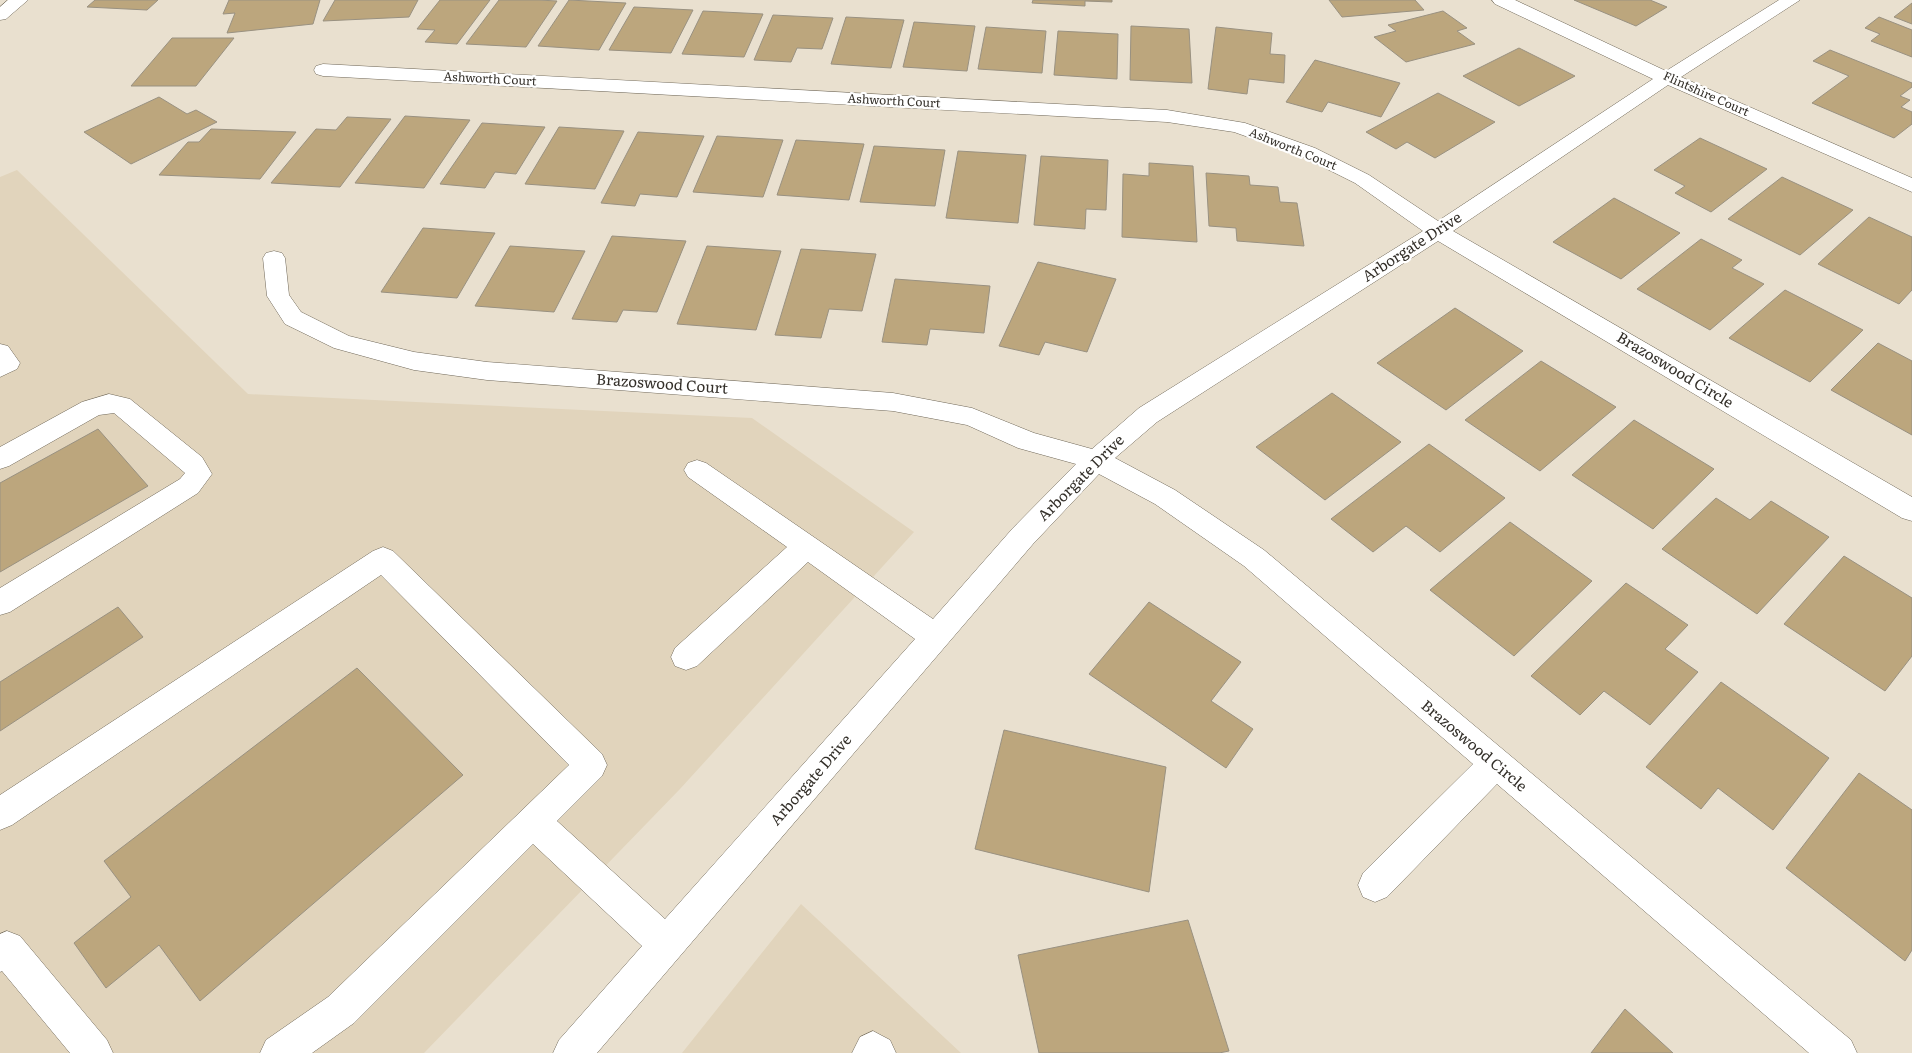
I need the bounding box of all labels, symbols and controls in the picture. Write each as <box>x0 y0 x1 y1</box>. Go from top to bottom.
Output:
street label: Flintshire Court <box>1661 66 1752 120</box>
street label: Ashworth Court <box>443 67 537 89</box>
street label: Ashworth Court <box>847 89 941 111</box>
street label: Ashworth Court <box>1247 122 1340 174</box>
street label: Arborgate Drive <box>1357 205 1466 287</box>
street label: Brazoswood Circle <box>1613 325 1739 413</box>
street label: Brazoswood Court <box>595 366 729 399</box>
street label: Arborgate Drive <box>1031 428 1129 526</box>
street label: Brazoswood Circle <box>1417 693 1533 796</box>
street label: Arborgate Drive <box>764 728 856 830</box>

